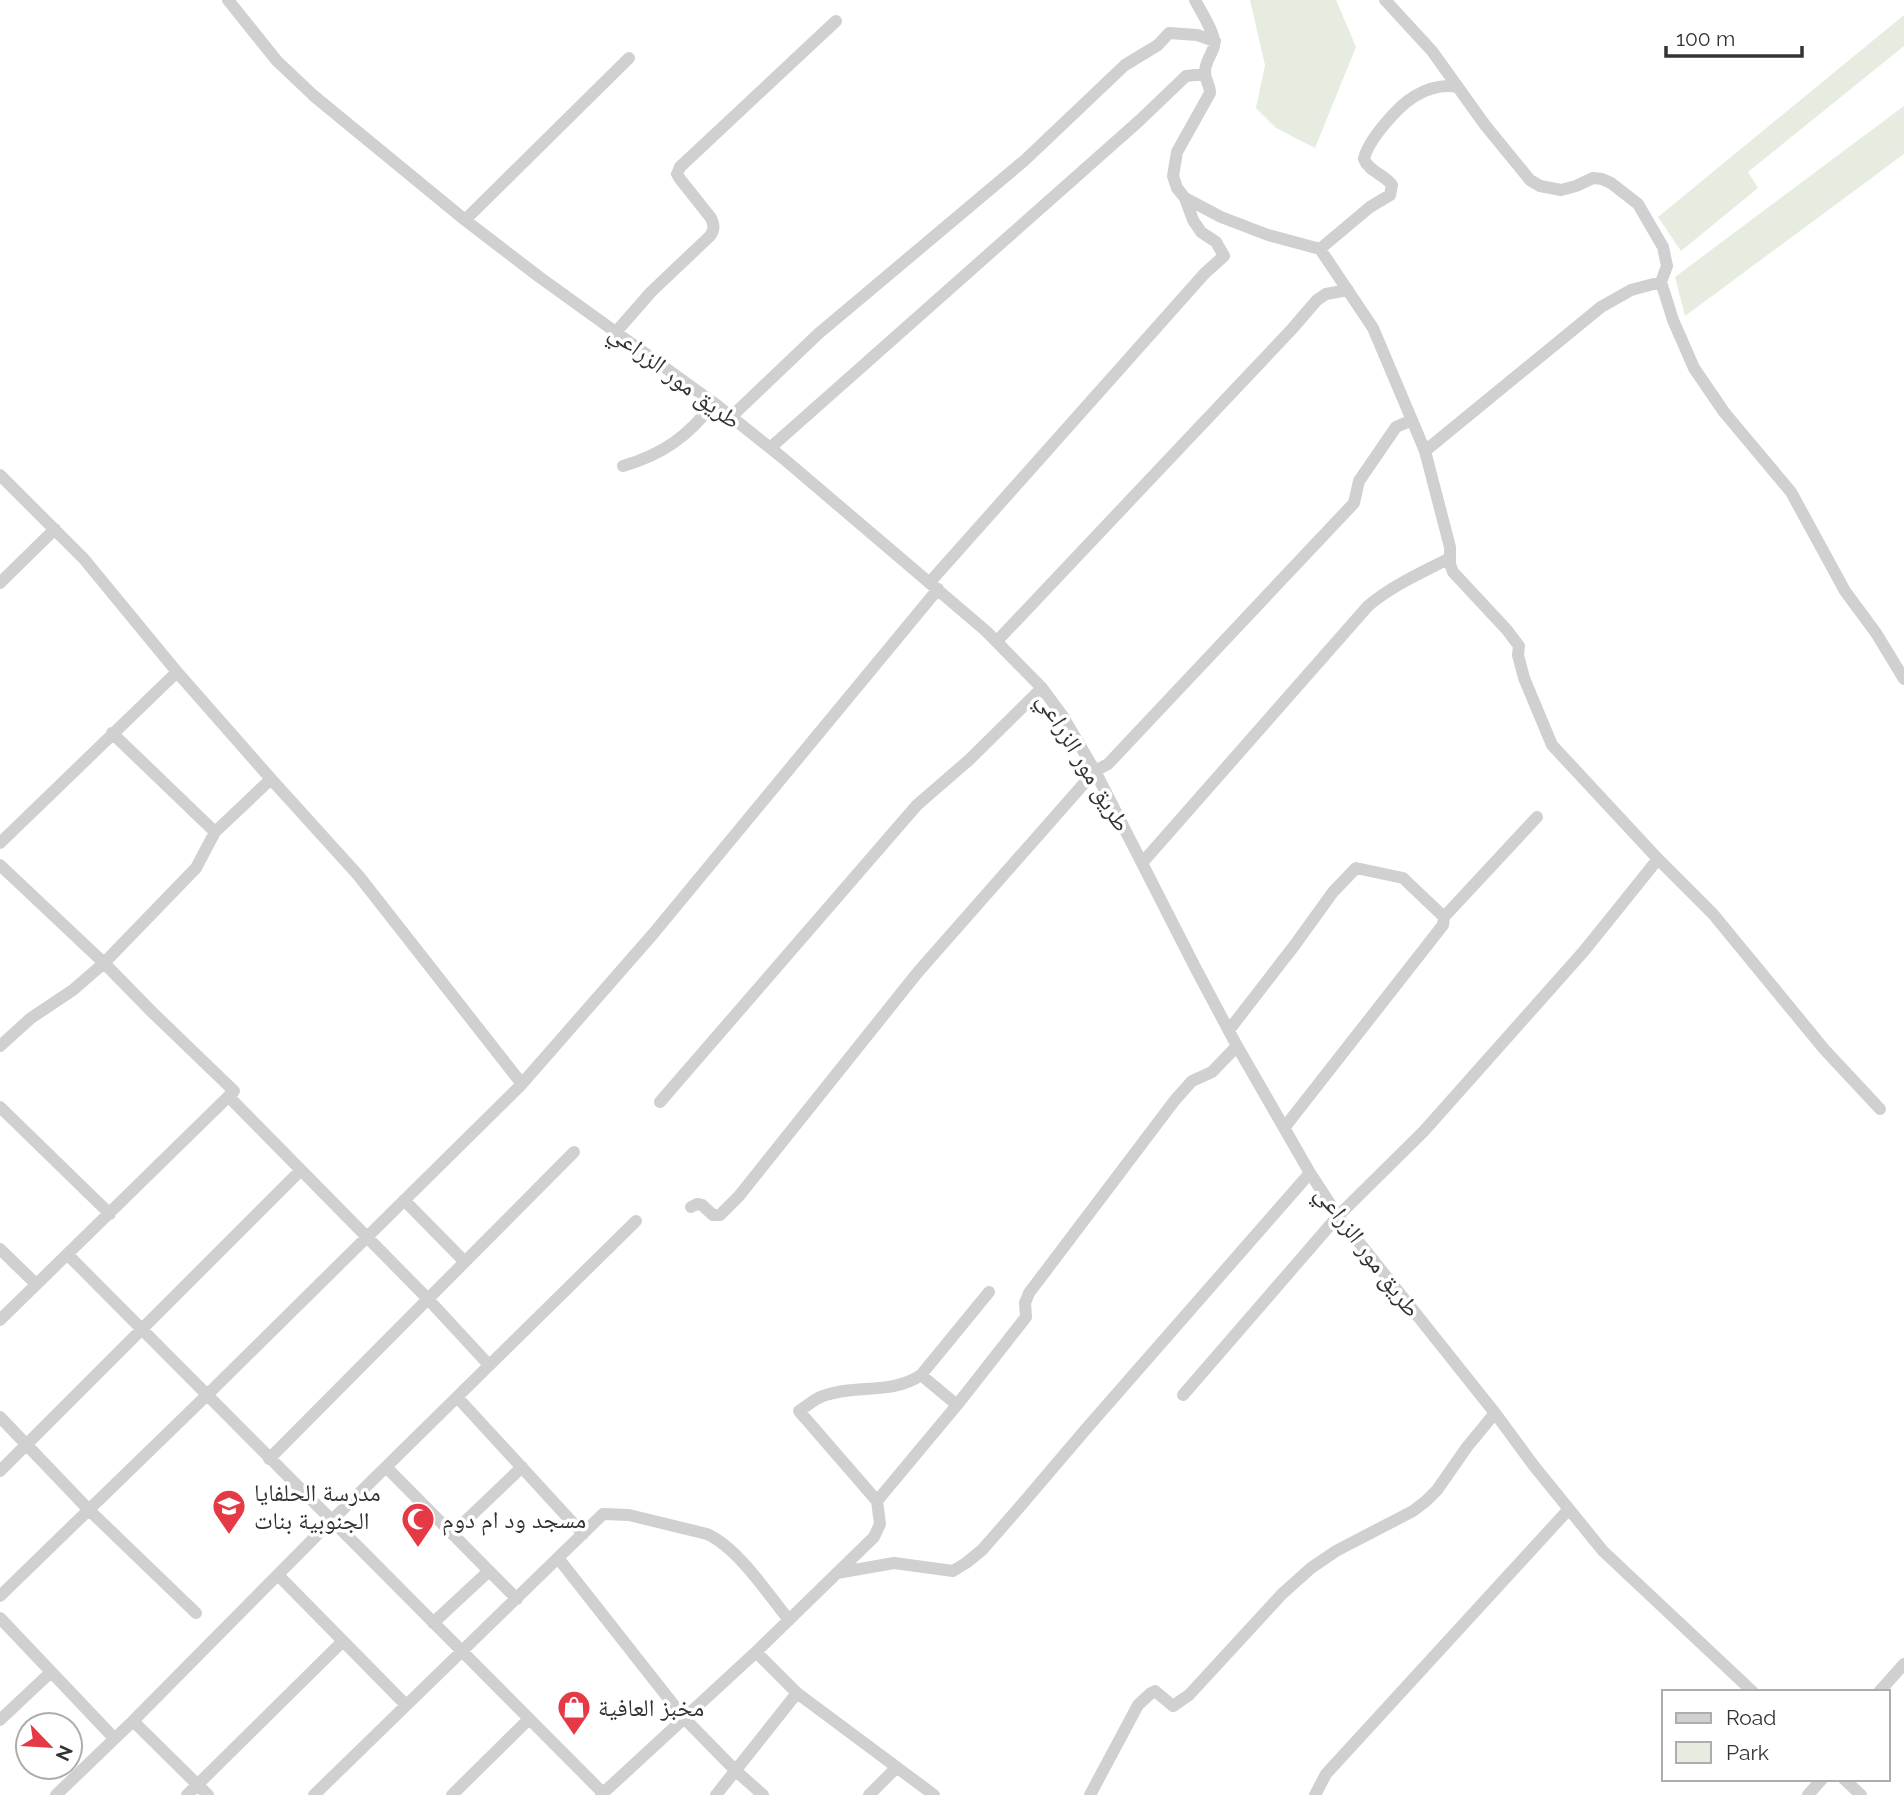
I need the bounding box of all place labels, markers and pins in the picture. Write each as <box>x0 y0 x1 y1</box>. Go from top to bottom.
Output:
place label: مدرسة الحلفايا الجنوبية بنات <box>254 1478 381 1535</box>
school or university icon: مدرسة الحلفايا الجنوبية بنات <box>210 1487 248 1536</box>
mosque icon: مسجد ود ام دوم <box>399 1500 437 1549</box>
place label: مسجد ود ام دوم <box>442 1505 586 1536</box>
shop icon: مخبز العافية <box>555 1688 593 1737</box>
place label: مخبز العافية <box>598 1693 704 1722</box>

